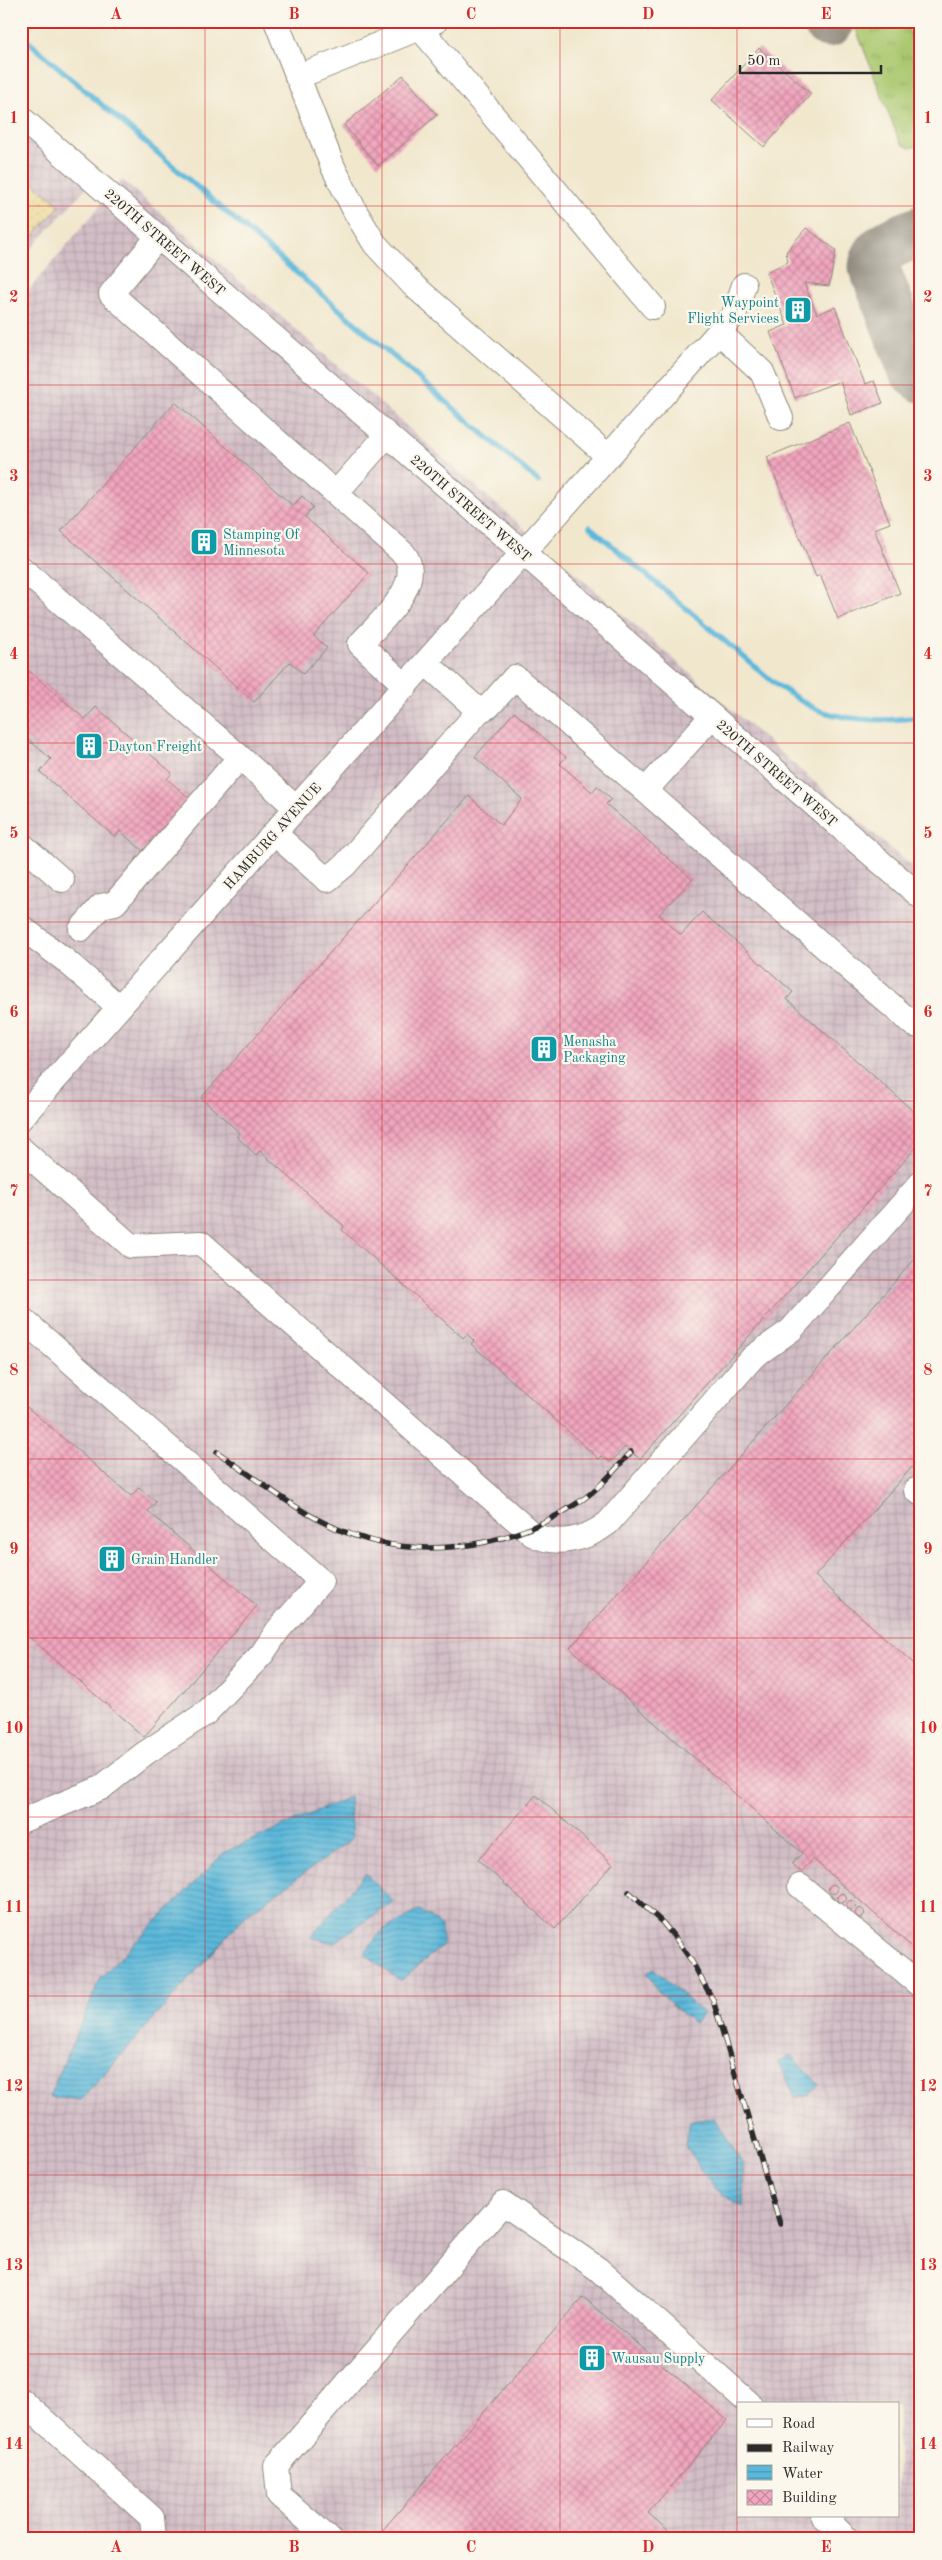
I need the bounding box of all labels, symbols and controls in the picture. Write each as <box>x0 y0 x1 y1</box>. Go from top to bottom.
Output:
text: A <box>110 7 122 23</box>
text: B <box>288 7 300 23</box>
text: C <box>466 7 476 23</box>
text: D <box>642 7 654 23</box>
text: E <box>820 7 832 23</box>
scale bar <box>740 42 881 74</box>
text: 50 m <box>747 54 781 69</box>
text: 1 <box>9 111 19 127</box>
text: 1 <box>923 111 933 127</box>
street label: 220TH STREET WEST <box>101 187 227 299</box>
text: 2 <box>9 290 19 306</box>
text: 2 <box>923 290 933 306</box>
building icon: Waypoint Flight Services <box>783 295 813 325</box>
place label: Waypoint Flight Services <box>687 296 779 326</box>
street label: 220TH STREET WEST <box>407 453 533 565</box>
text: 3 <box>9 469 19 485</box>
text: 3 <box>923 469 933 485</box>
building icon: Stamping Of Minnesota <box>189 527 219 557</box>
place label: Stamping Of Minnesota <box>223 528 300 558</box>
text: 4 <box>9 647 19 663</box>
text: 4 <box>923 647 933 663</box>
street label: 220TH STREET WEST <box>713 718 839 830</box>
building icon: Dayton Freight <box>74 731 104 761</box>
place label: Dayton Freight <box>108 740 202 754</box>
street label: HAMBURG AVENUE <box>221 781 324 893</box>
text: 5 <box>9 826 19 842</box>
text: 5 <box>923 826 933 842</box>
text: 6 <box>9 1005 19 1021</box>
text: 6 <box>923 1005 933 1021</box>
building icon: Menasha Packaging <box>529 1034 559 1064</box>
place label: Menasha Packaging <box>563 1035 626 1065</box>
text: 7 <box>9 1184 19 1200</box>
text: 7 <box>923 1184 933 1200</box>
text: 8 <box>9 1363 19 1379</box>
text: 8 <box>923 1363 933 1379</box>
text: 9 <box>9 1542 19 1558</box>
text: 9 <box>923 1542 933 1558</box>
building icon: Grain Handler <box>97 1544 127 1574</box>
place label: Grain Handler <box>131 1553 218 1567</box>
text: 10 <box>5 1721 23 1737</box>
text: 10 <box>919 1721 937 1737</box>
text: 11 <box>5 1900 23 1916</box>
text: 11 <box>919 1900 937 1916</box>
text: 12 <box>5 2079 23 2095</box>
text: 12 <box>919 2079 937 2095</box>
text: 13 <box>5 2258 23 2274</box>
text: 13 <box>919 2258 937 2274</box>
building icon: Wausau Supply <box>577 2343 607 2373</box>
place label: Wausau Supply <box>611 2352 706 2366</box>
legend <box>737 2402 900 2518</box>
text: Road <box>782 2417 816 2432</box>
text: 14 <box>5 2437 23 2453</box>
text: 14 <box>919 2437 937 2453</box>
text: Railway <box>782 2441 835 2456</box>
text: Water <box>782 2467 823 2482</box>
text: Building <box>782 2491 837 2506</box>
text: A <box>110 2540 122 2556</box>
text: B <box>288 2540 300 2556</box>
text: C <box>466 2540 476 2556</box>
text: D <box>642 2540 654 2556</box>
text: E <box>820 2540 832 2556</box>

